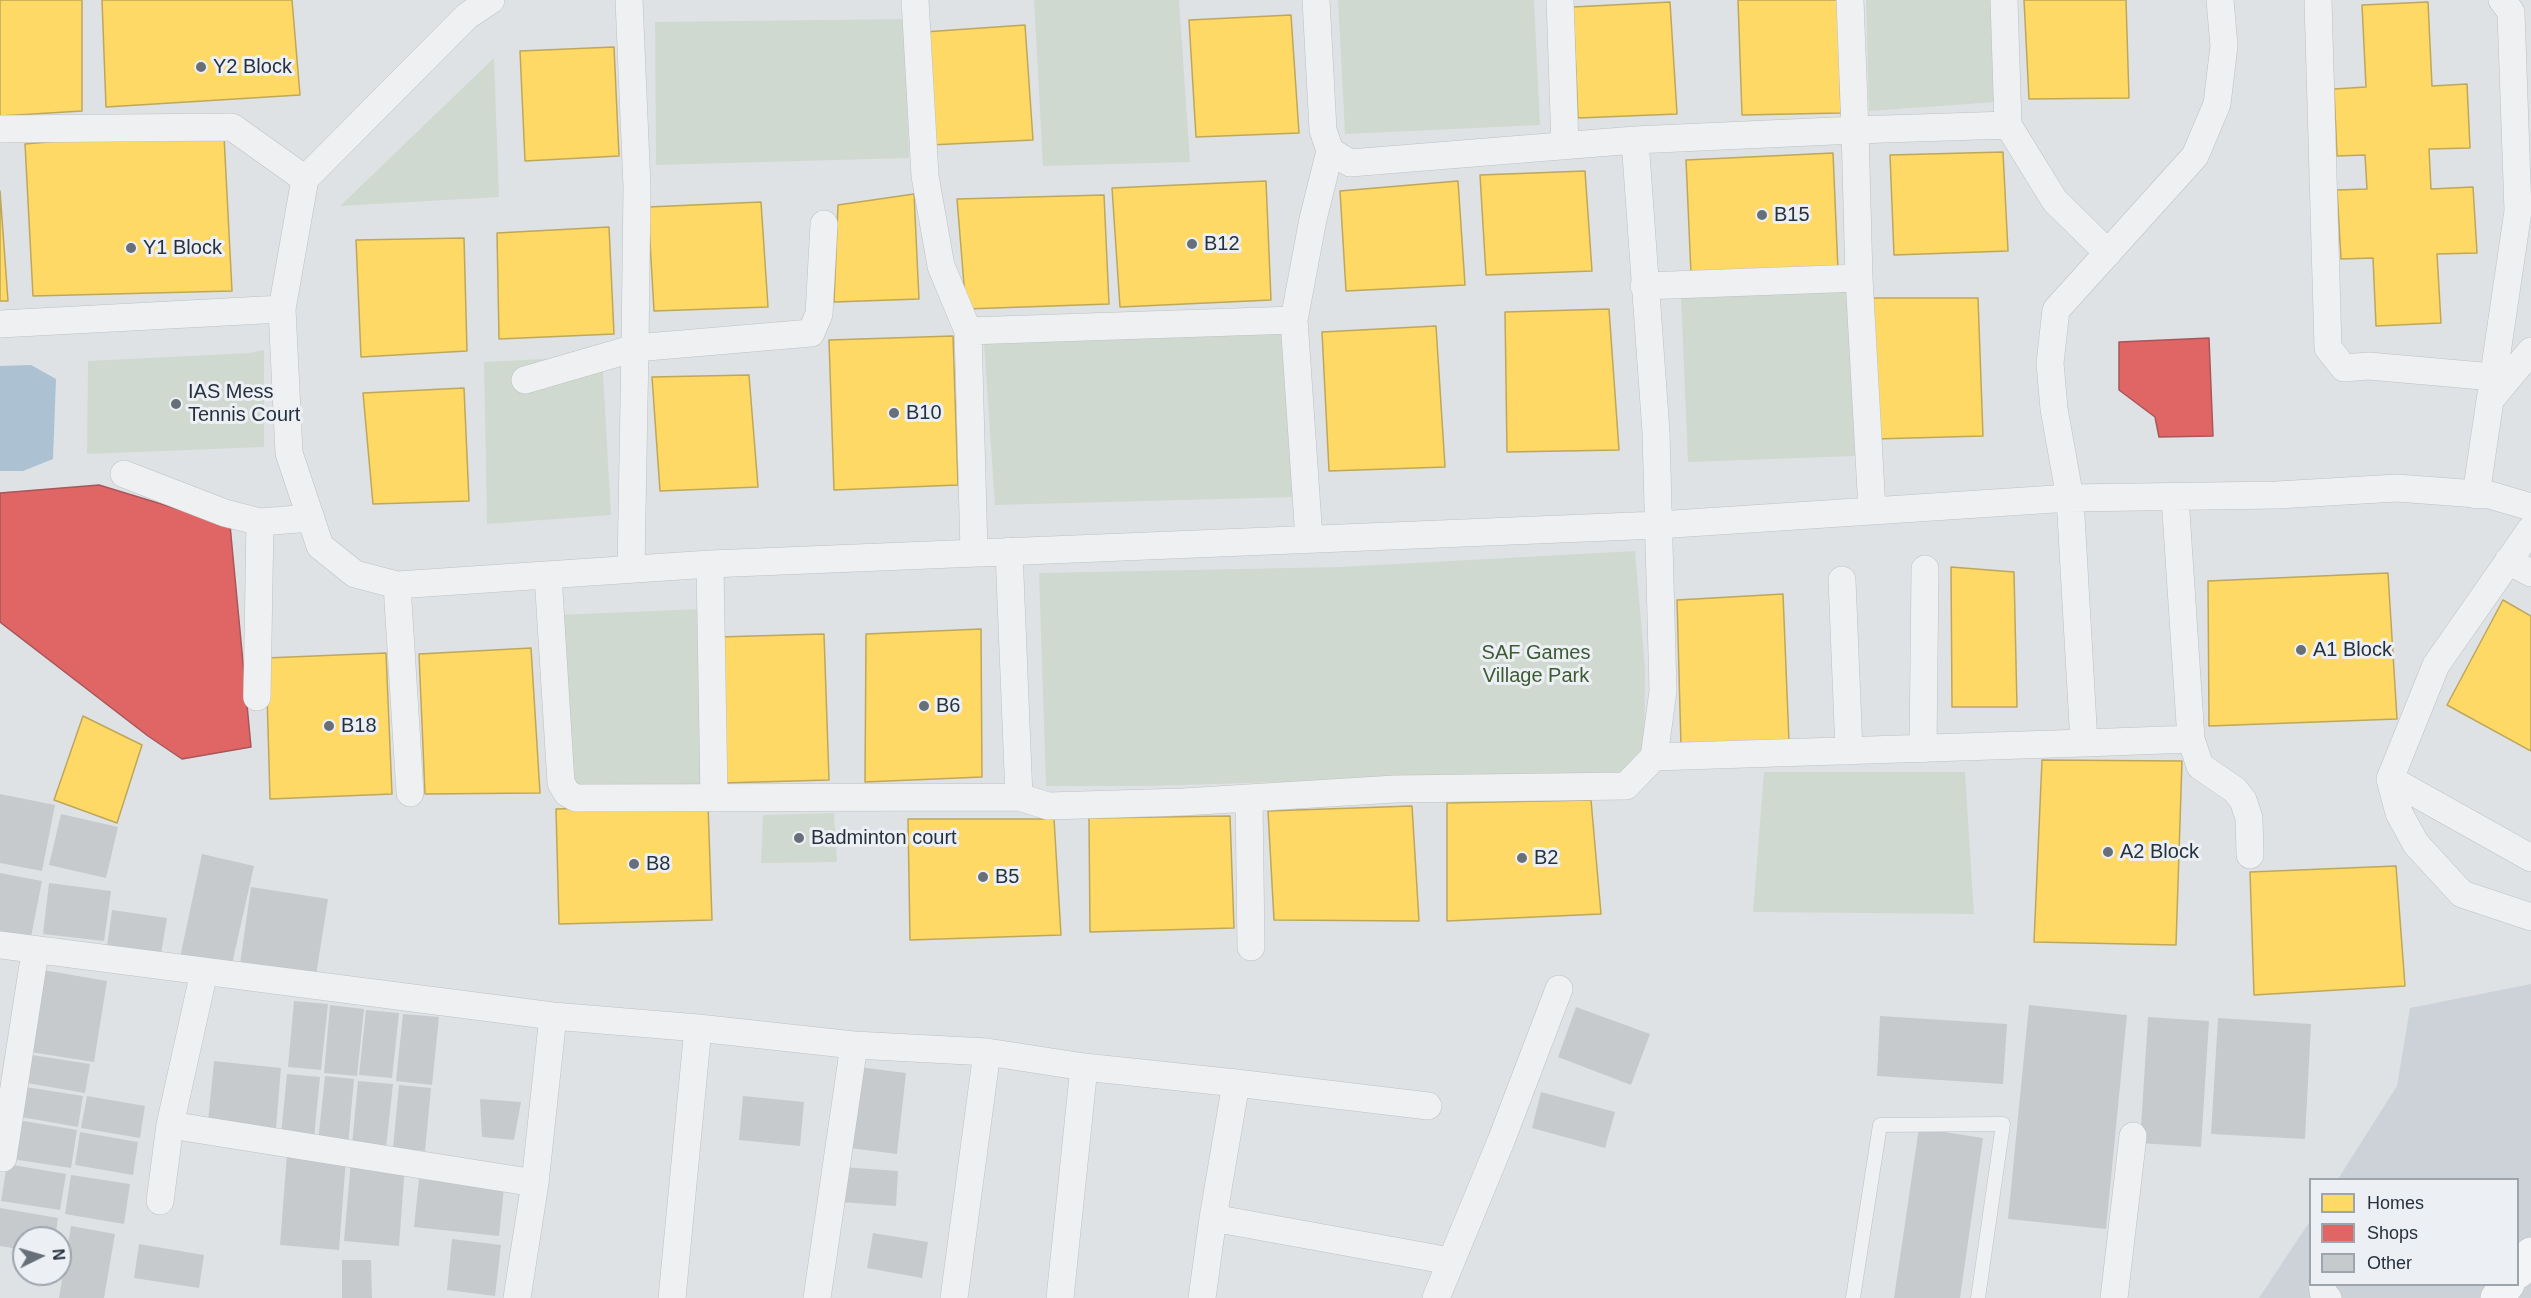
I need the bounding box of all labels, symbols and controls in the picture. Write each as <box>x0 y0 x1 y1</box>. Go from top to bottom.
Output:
place label: Y2 Block <box>213 55 292 79</box>
marker: Y2 Block <box>194 60 208 74</box>
place label: B15 <box>1774 203 1810 227</box>
marker: B15 <box>1755 208 1769 222</box>
place label: B12 <box>1204 232 1240 256</box>
place label: Y1 Block <box>143 236 222 260</box>
marker: B12 <box>1185 237 1199 251</box>
marker: Y1 Block <box>124 241 138 255</box>
place label: IAS Mess Tennis Court <box>188 380 300 427</box>
marker: IAS Mess Tennis Court <box>169 397 183 411</box>
place label: B10 <box>906 401 942 425</box>
marker: B10 <box>887 406 901 420</box>
place label: A1 Block <box>2313 638 2392 662</box>
park label: SAF Games Village Park <box>1482 641 1590 688</box>
marker: A1 Block <box>2294 643 2308 657</box>
place label: B6 <box>936 694 960 718</box>
marker: B6 <box>917 699 931 713</box>
place label: B18 <box>341 714 377 738</box>
marker: B18 <box>322 719 336 733</box>
place label: Badminton court <box>811 826 957 850</box>
marker: Badminton court <box>792 831 806 845</box>
place label: A2 Block <box>2120 840 2199 864</box>
marker: A2 Block <box>2101 845 2115 859</box>
place label: B2 <box>1534 846 1558 870</box>
marker: B2 <box>1515 851 1529 865</box>
place label: B8 <box>646 852 670 876</box>
marker: B8 <box>627 857 641 871</box>
place label: B5 <box>995 865 1019 889</box>
marker: B5 <box>976 870 990 884</box>
legend <box>2309 1178 2519 1286</box>
text: Homes <box>2367 1193 2424 1213</box>
text: Shops <box>2367 1223 2418 1243</box>
north arrow <box>12 1226 72 1286</box>
text: N <box>49 1248 67 1261</box>
text: Other <box>2367 1253 2412 1273</box>

